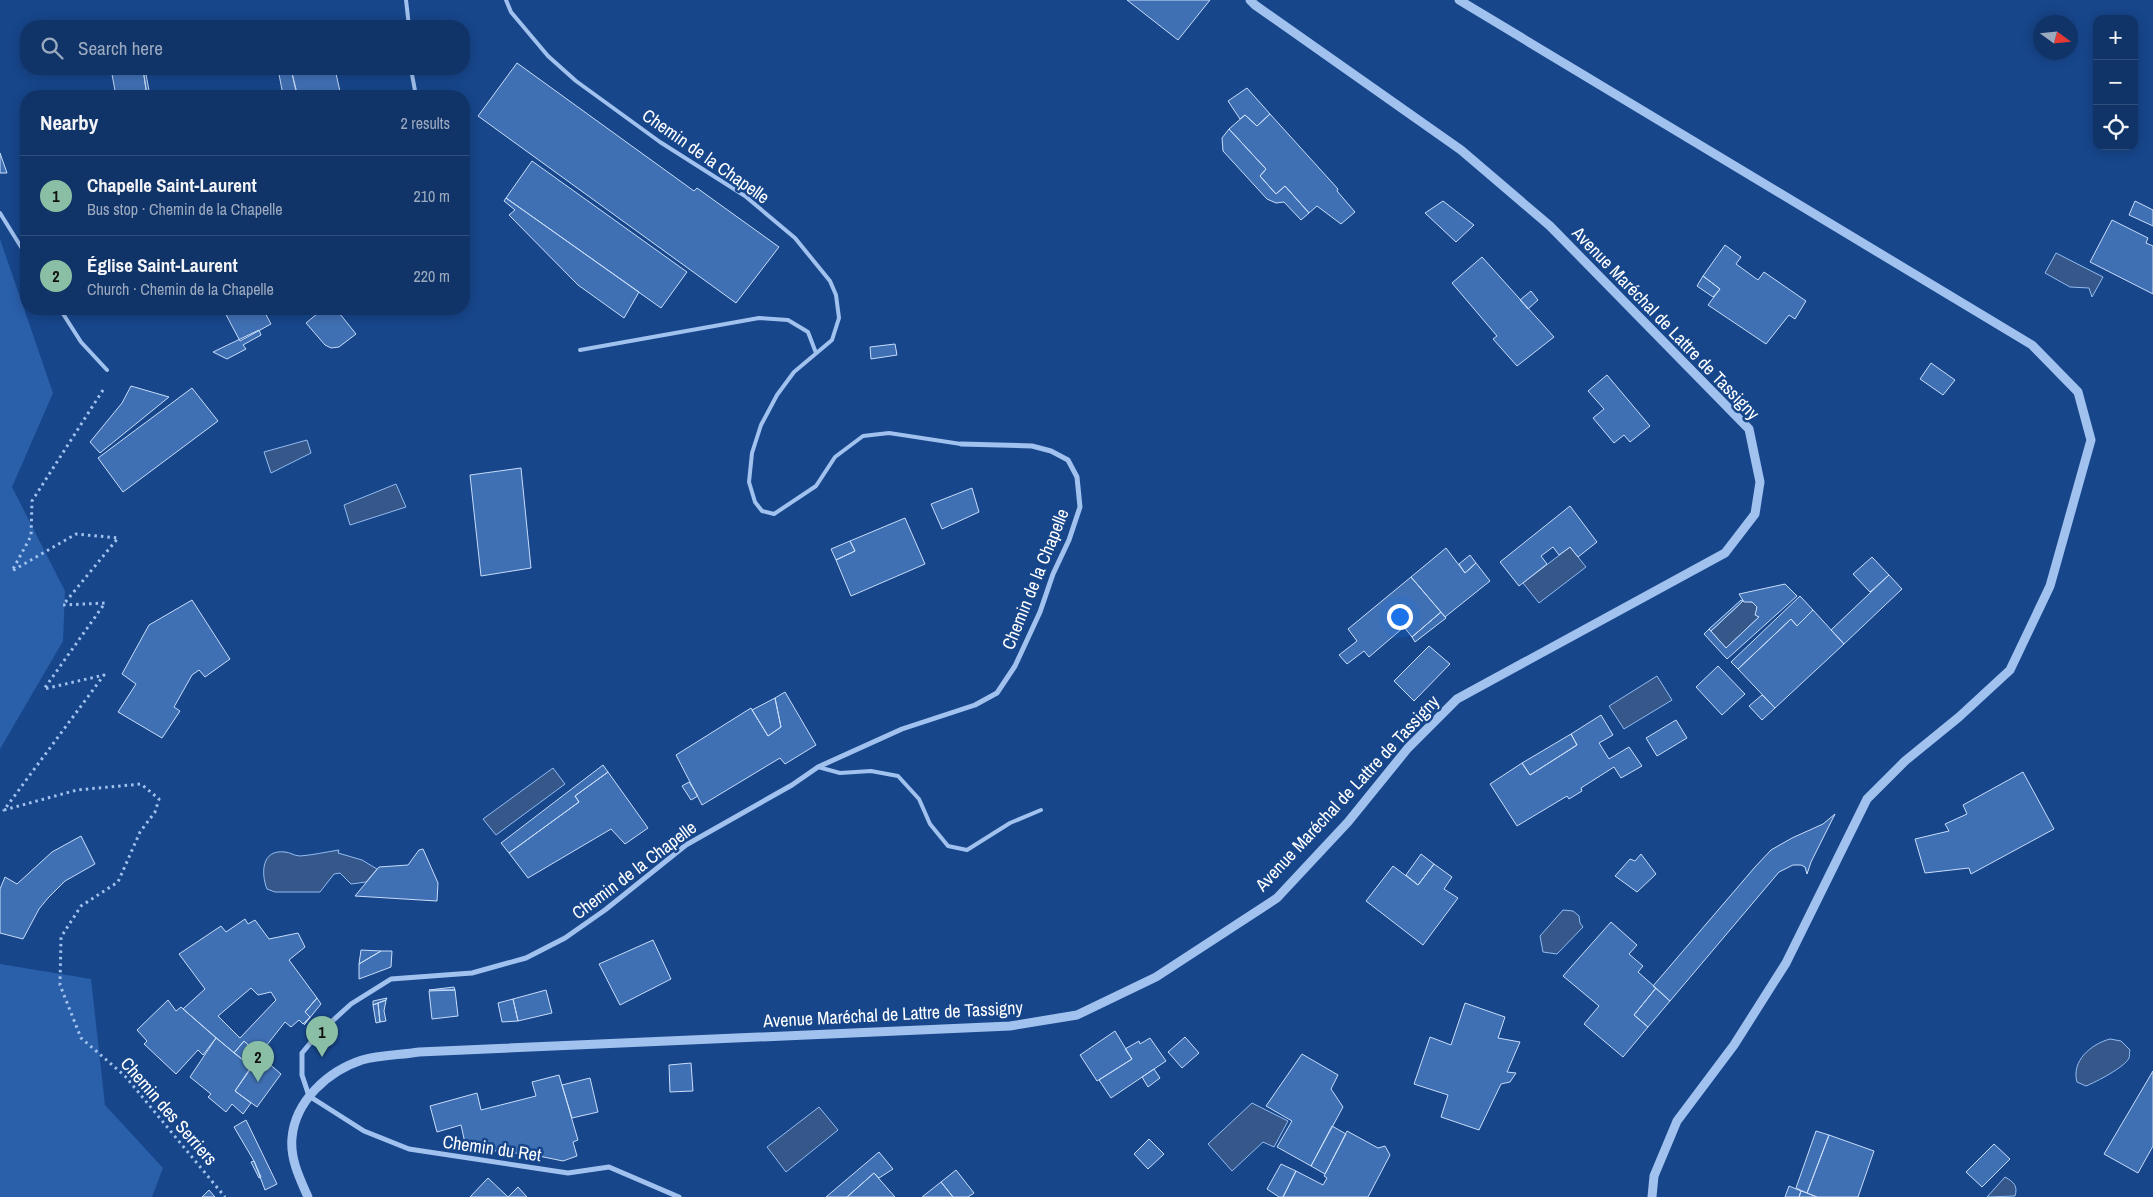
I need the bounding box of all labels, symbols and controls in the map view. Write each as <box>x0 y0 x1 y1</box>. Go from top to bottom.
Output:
north arrow <box>2033 15 2078 60</box>
map controls <box>2093 15 2138 150</box>
button: + <box>2093 15 2138 60</box>
search box <box>20 20 470 75</box>
icon: search <box>38 34 66 62</box>
text: Search here <box>78 35 163 61</box>
button: − <box>2093 60 2138 105</box>
street label: Chemin de la Chapelle <box>637 103 775 209</box>
button: locate <box>2093 105 2138 150</box>
text: Nearby <box>40 108 98 137</box>
text: 2 results <box>400 112 450 134</box>
text: Chapelle Saint-Laurent <box>87 172 257 198</box>
text: 1 <box>52 185 60 207</box>
text: 210 m <box>414 185 450 207</box>
text: Bus stop · Chemin de la Chapelle <box>87 198 282 220</box>
street label: Avenue Maréchal de Lattre de Tassigny <box>1566 220 1766 426</box>
text: Église Saint-Laurent <box>87 252 238 278</box>
text: 2 <box>52 265 60 287</box>
text: 220 m <box>414 265 450 287</box>
text: Church · Chemin de la Chapelle <box>87 278 274 300</box>
street label: Chemin de la Chapelle <box>995 505 1075 653</box>
your location <box>1387 604 1413 630</box>
street label: Avenue Maréchal de Lattre de Tassigny <box>1249 689 1445 897</box>
street label: Chemin de la Chapelle <box>567 815 701 925</box>
street label: Avenue Maréchal de Lattre de Tassigny <box>762 995 1024 1033</box>
pin: 1 <box>306 1016 338 1057</box>
pin: 2 <box>242 1041 274 1082</box>
street label: Chemin des Serriers <box>115 1051 223 1171</box>
street label: Chemin du Ret <box>441 1129 543 1167</box>

